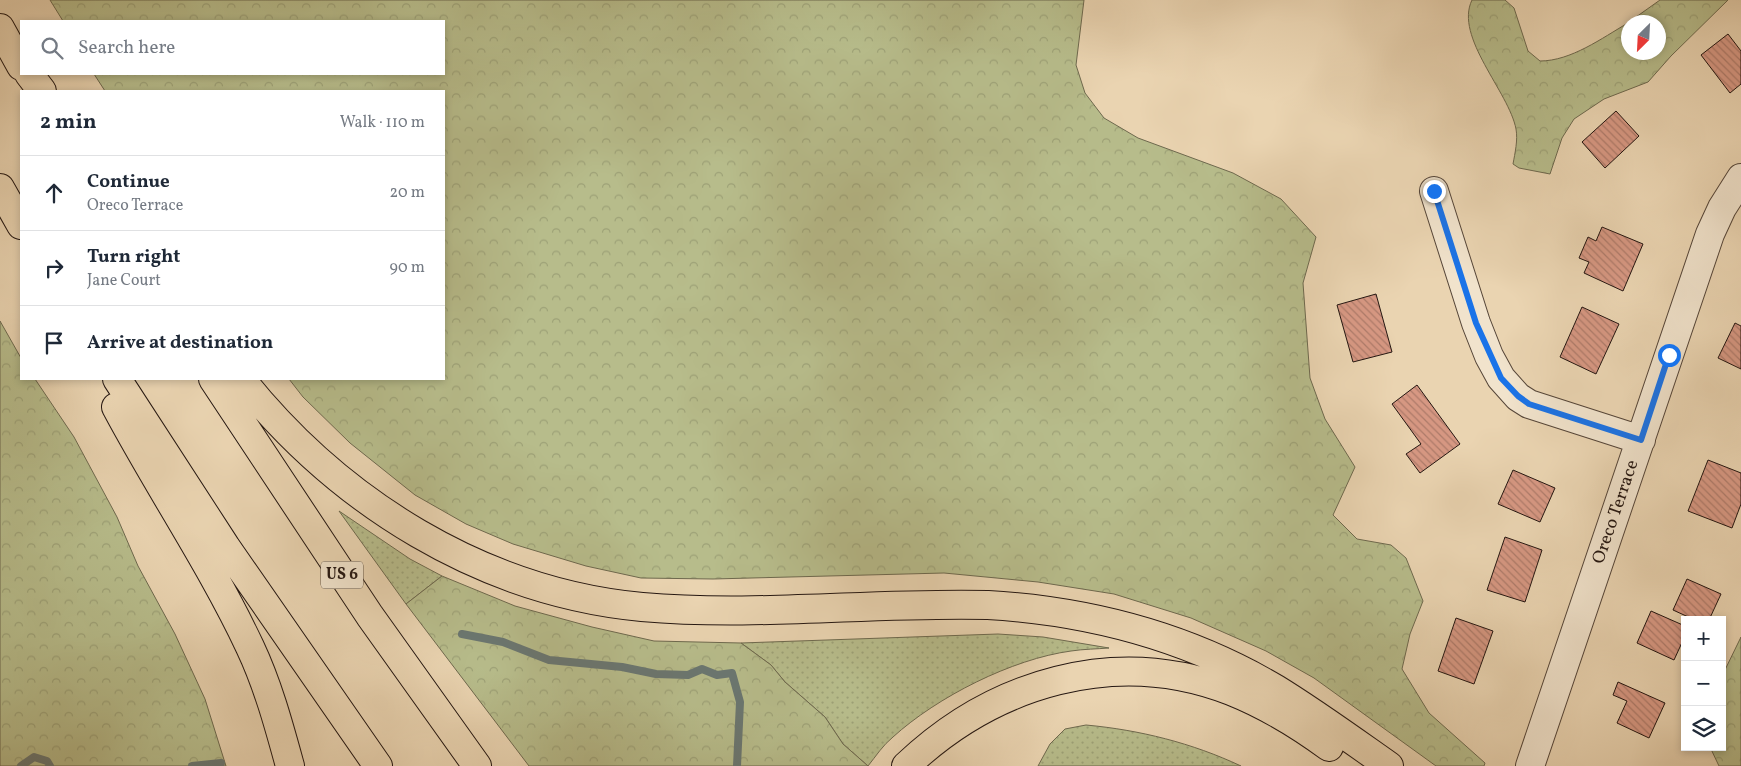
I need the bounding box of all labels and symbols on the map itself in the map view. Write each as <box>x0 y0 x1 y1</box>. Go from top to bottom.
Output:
north arrow <box>1621 15 1666 60</box>
route end <box>1423 180 1446 203</box>
route start <box>1658 344 1681 367</box>
street label: Oreco Terrace <box>1587 457 1645 567</box>
road number: US 6 <box>321 562 363 588</box>

